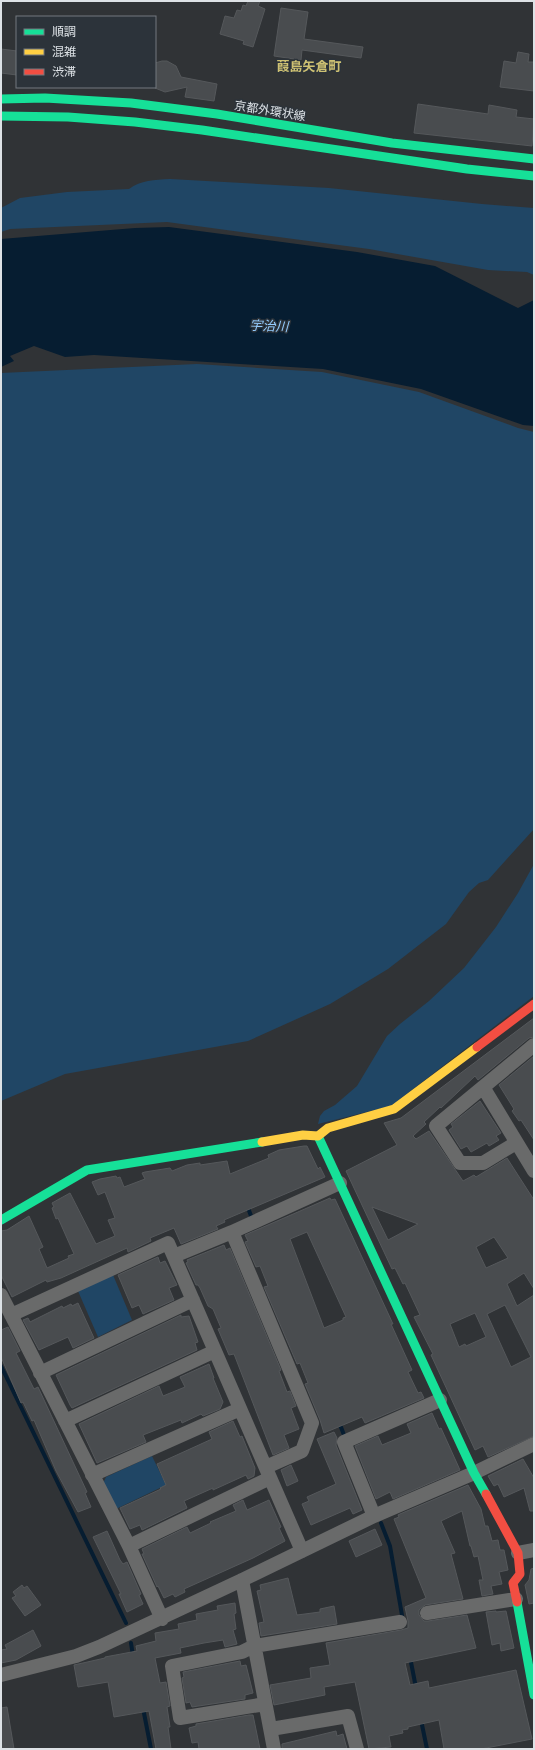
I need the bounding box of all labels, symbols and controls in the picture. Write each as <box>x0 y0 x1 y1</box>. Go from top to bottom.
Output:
legend <box>16 16 156 88</box>
text: 順調 <box>52 25 76 39</box>
text: 混雑 <box>52 45 76 59</box>
district label: 葭島矢倉町 <box>276 59 342 74</box>
text: 渋滞 <box>52 65 76 79</box>
street label: 京都外環状線 <box>233 98 307 124</box>
water label: 宇治川 <box>249 318 291 334</box>

